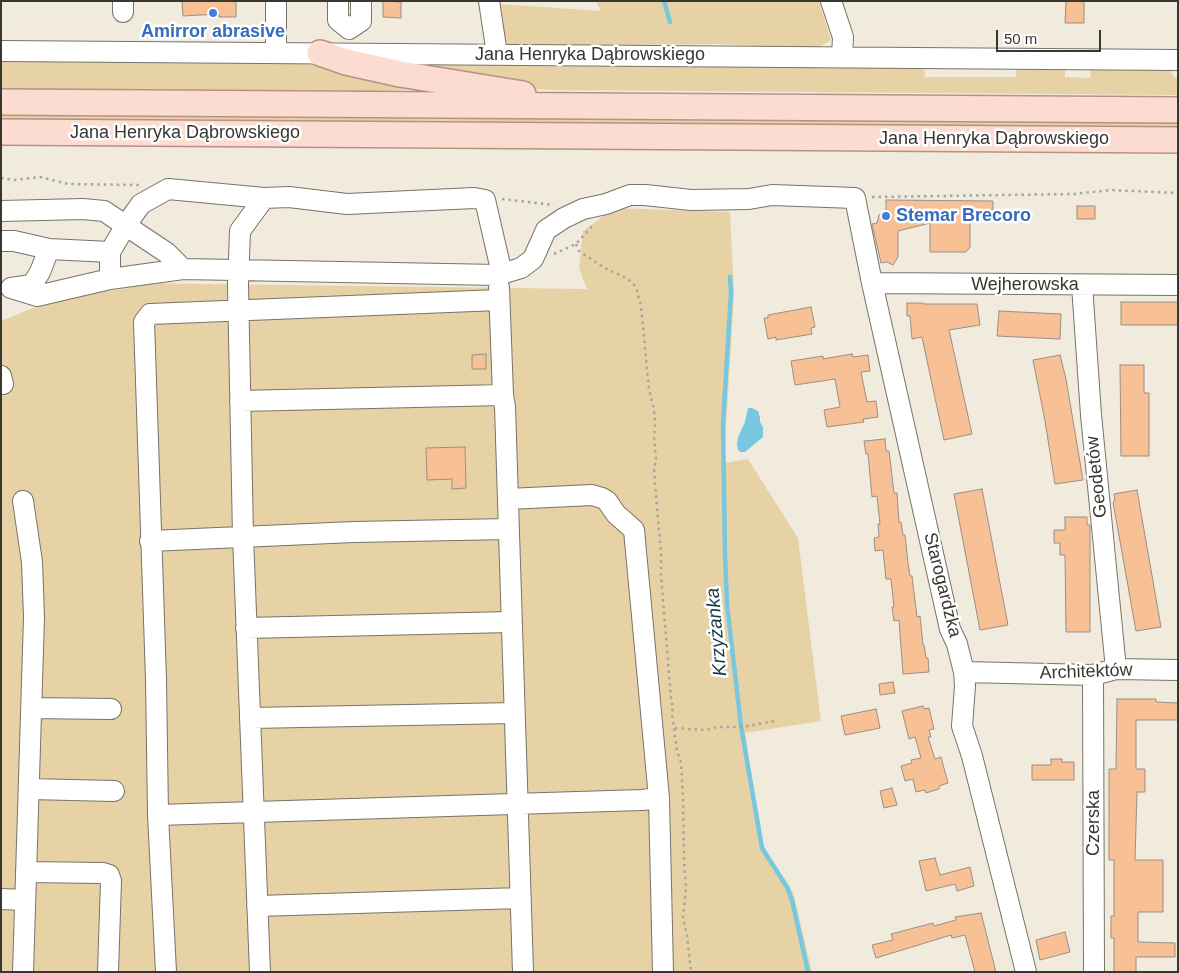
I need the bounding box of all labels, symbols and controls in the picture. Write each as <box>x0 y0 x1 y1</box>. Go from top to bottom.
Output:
marker: Amirror abrasive <box>207 7 219 19</box>
scale bar <box>999 20 1104 52</box>
place label: Amirror abrasive <box>141 21 285 43</box>
text: 50 m <box>1004 30 1037 47</box>
street label: Jana Henryka Dąbrowskiego <box>475 44 705 66</box>
street label: Jana Henryka Dąbrowskiego <box>70 122 300 144</box>
street label: Jana Henryka Dąbrowskiego <box>879 128 1109 150</box>
place label: Stemar Brecoro <box>896 205 1031 227</box>
marker: Stemar Brecoro <box>880 210 892 222</box>
street label: Wejherowska <box>971 274 1079 296</box>
street label: Geodetów <box>1082 435 1112 519</box>
street label: Starogardzka <box>919 530 965 640</box>
water label: Krzyżanka <box>702 587 732 677</box>
street label: Architektów <box>1039 660 1133 684</box>
street label: Czerska <box>1083 790 1105 856</box>

